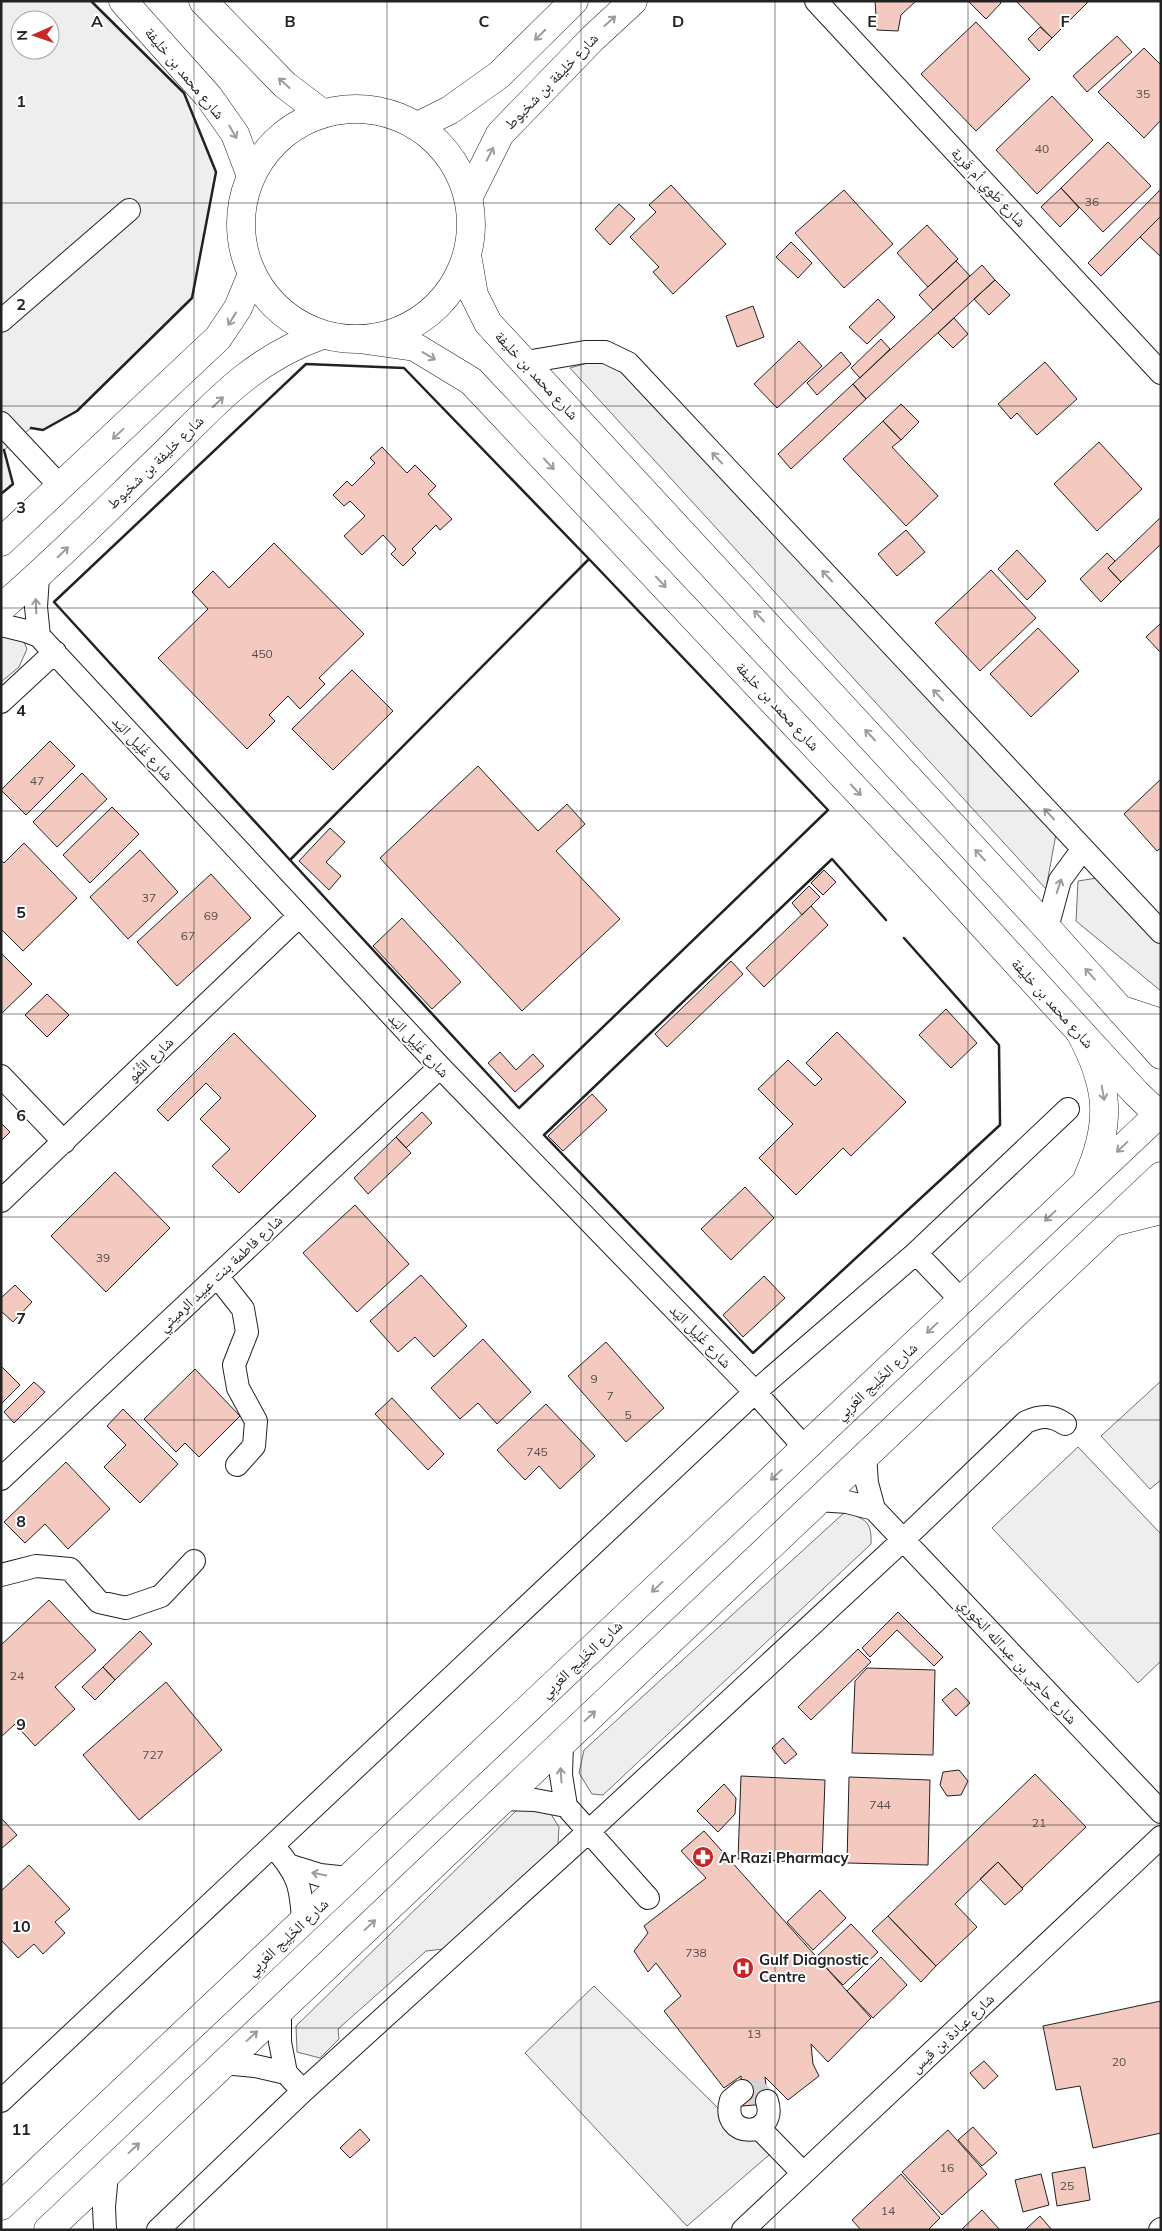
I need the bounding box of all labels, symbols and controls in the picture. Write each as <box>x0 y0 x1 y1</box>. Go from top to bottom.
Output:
north arrow <box>10 10 60 60</box>
text: A <box>91 11 103 31</box>
text: B <box>284 11 296 31</box>
text: C <box>479 11 490 31</box>
text: D <box>672 11 684 31</box>
text: E <box>867 11 877 31</box>
text: F <box>1060 11 1070 31</box>
one-way arrow <box>604 16 617 27</box>
street label: شارع محمد بن خليفة <box>140 23 229 124</box>
street label: شارع خليفة بن شخبوط <box>500 29 603 134</box>
one-way arrow <box>533 29 546 41</box>
text: N <box>13 30 31 41</box>
one-way arrow <box>277 77 290 89</box>
house number: 35 <box>1136 86 1150 101</box>
text: 1 <box>16 91 26 111</box>
one-way arrow <box>228 125 238 139</box>
house number: 40 <box>1035 141 1049 156</box>
street label: شارع طَوي أم قَرية <box>945 143 1031 233</box>
one-way arrow <box>486 147 495 162</box>
house number: 36 <box>1085 194 1099 209</box>
text: 2 <box>16 294 26 314</box>
one-way arrow <box>227 311 237 325</box>
street label: شارع محمد بن خليفة <box>490 327 583 424</box>
one-way arrow <box>422 351 436 361</box>
one-way arrow <box>211 396 224 408</box>
street label: شارع خليفة بن شخبوط <box>103 411 208 514</box>
one-way arrow <box>112 428 124 440</box>
one-way arrow <box>711 451 723 464</box>
one-way arrow <box>543 458 555 470</box>
text: 3 <box>16 497 26 517</box>
one-way arrow <box>57 546 70 558</box>
one-way arrow <box>822 570 833 583</box>
one-way arrow <box>655 576 667 589</box>
one-way arrow <box>32 599 41 615</box>
one-way arrow <box>753 609 765 622</box>
house number: 450 <box>251 646 273 661</box>
street label: شارع محمد بن خليفة <box>731 658 824 755</box>
one-way arrow <box>932 689 944 702</box>
text: 4 <box>16 700 26 720</box>
street label: شارع غَلِيل اليَد <box>108 712 178 785</box>
one-way arrow <box>864 729 875 742</box>
house number: 47 <box>30 773 44 788</box>
one-way arrow <box>850 783 862 796</box>
one-way arrow <box>1043 808 1055 821</box>
one-way arrow <box>974 848 986 861</box>
one-way arrow <box>1054 878 1064 894</box>
house number: 37 <box>142 890 156 905</box>
text: 5 <box>16 902 26 922</box>
house number: 69 <box>204 908 218 923</box>
house number: 67 <box>181 928 195 943</box>
street label: شارع محمد بن خليفة <box>1007 954 1098 1053</box>
one-way arrow <box>1084 968 1095 981</box>
street label: شارع غَلِيل اليَد <box>384 1009 454 1082</box>
street label: شارع النُّمُو <box>123 1032 178 1086</box>
one-way arrow <box>1098 1085 1108 1101</box>
text: 6 <box>16 1105 26 1125</box>
one-way arrow <box>1117 1141 1129 1153</box>
street label: شارع فاطمة بنت عبيد الرميثي <box>154 1210 288 1338</box>
one-way arrow <box>1044 1210 1056 1222</box>
house number: 39 <box>96 1250 110 1265</box>
street label: شارع غَلِيل اليَد <box>665 1300 736 1373</box>
text: 7 <box>16 1308 26 1328</box>
one-way arrow <box>926 1321 938 1334</box>
street label: شارع الخَلِيج العَربِي <box>831 1338 923 1426</box>
house number: 9 <box>590 1371 598 1386</box>
house number: 7 <box>606 1388 614 1403</box>
house number: 5 <box>624 1407 632 1422</box>
house number: 745 <box>526 1444 548 1459</box>
one-way arrow <box>769 1469 782 1481</box>
text: 8 <box>16 1511 26 1531</box>
one-way arrow <box>651 1581 664 1593</box>
street label: شارع حاجي بن عبدالله الخوري <box>953 1594 1081 1730</box>
street label: شارع الخَلِيج العَربِي <box>536 1616 628 1704</box>
house number: 24 <box>10 1668 24 1683</box>
one-way arrow <box>583 1710 596 1722</box>
text: 9 <box>16 1714 26 1734</box>
house number: 727 <box>142 1747 164 1762</box>
one-way arrow <box>557 1767 566 1783</box>
house number: 744 <box>869 1797 891 1812</box>
house number: 21 <box>1032 1815 1046 1830</box>
pharmacy icon: Ar Razi Pharmacy <box>691 1845 715 1869</box>
place label: Ar Razi Pharmacy <box>719 1848 850 1867</box>
one-way arrow <box>312 1869 328 1878</box>
street label: شارع الخَلِيج العَربِي <box>242 1894 334 1982</box>
text: 10 <box>11 1916 31 1936</box>
one-way arrow <box>364 1919 376 1931</box>
house number: 738 <box>685 1945 707 1960</box>
place label: Gulf Diagnostic Centre <box>759 1950 870 1986</box>
hospital icon: Gulf Diagnostic Centre <box>731 1956 755 1980</box>
street label: شارع عبادة بن قيس <box>906 1989 999 2078</box>
house number: 13 <box>747 2026 761 2041</box>
one-way arrow <box>246 2030 258 2042</box>
house number: 20 <box>1112 2054 1126 2069</box>
text: 11 <box>11 2119 31 2139</box>
one-way arrow <box>128 2142 140 2154</box>
house number: 16 <box>940 2160 954 2175</box>
house number: 25 <box>1060 2178 1074 2193</box>
house number: 14 <box>881 2203 895 2218</box>

